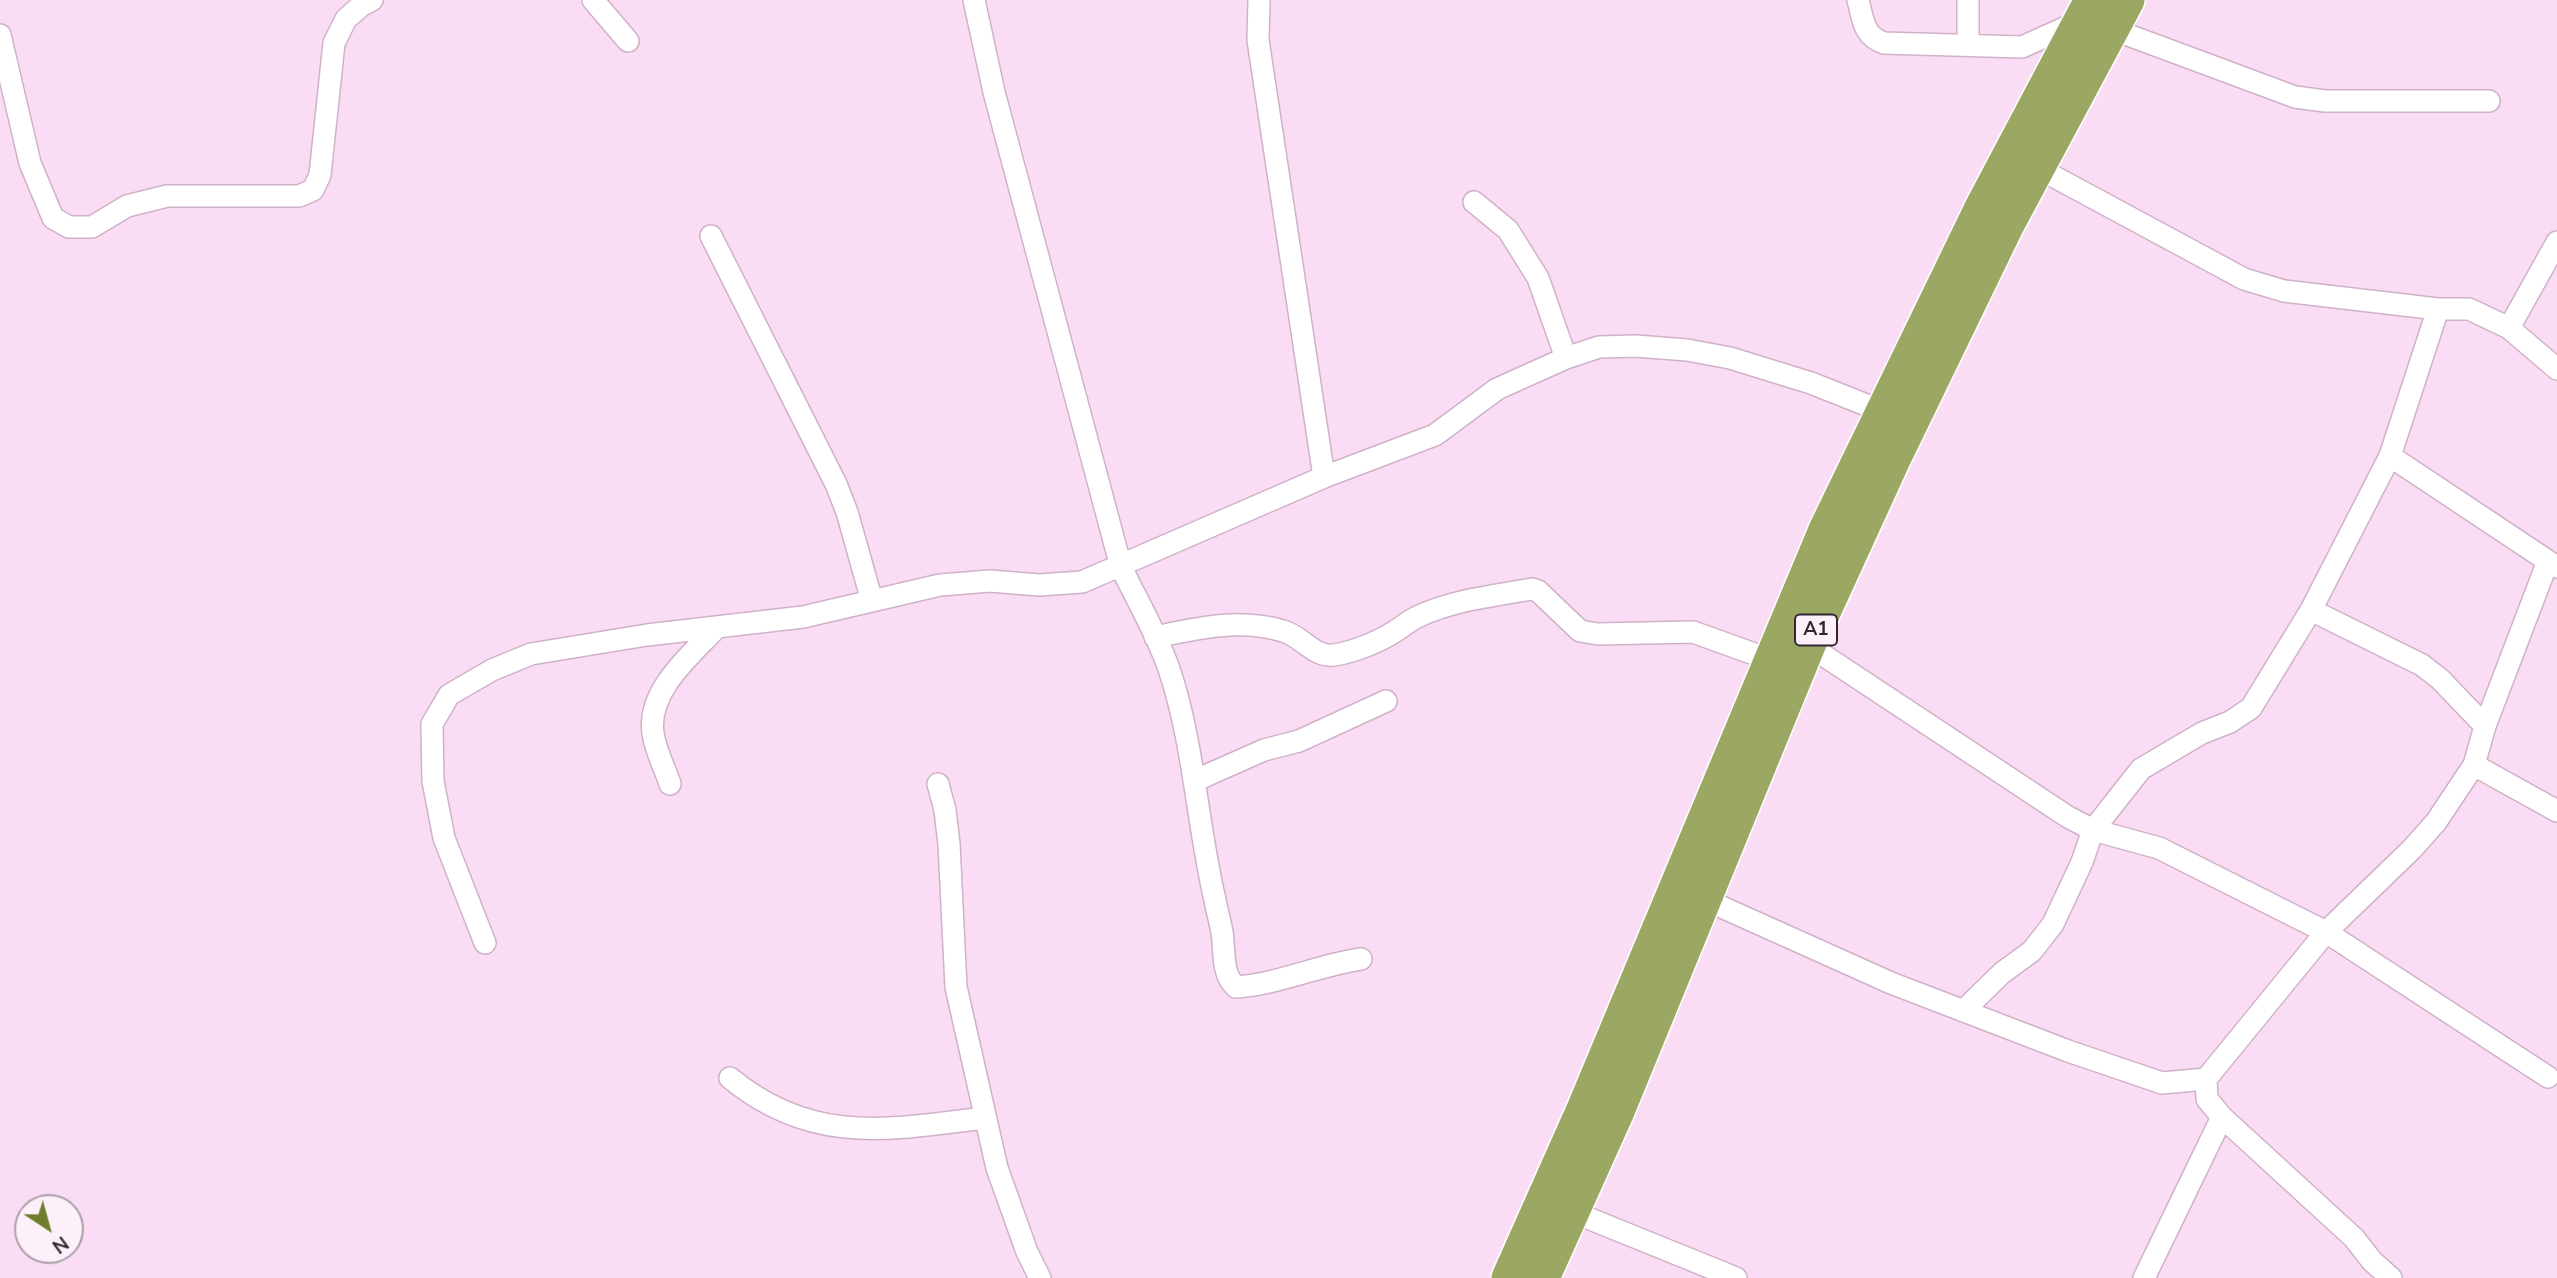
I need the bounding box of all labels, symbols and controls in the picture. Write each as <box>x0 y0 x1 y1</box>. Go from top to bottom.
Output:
road number: A1 <box>1795 614 1837 646</box>
north arrow <box>14 1194 84 1264</box>
text: N <box>47 1230 74 1259</box>

